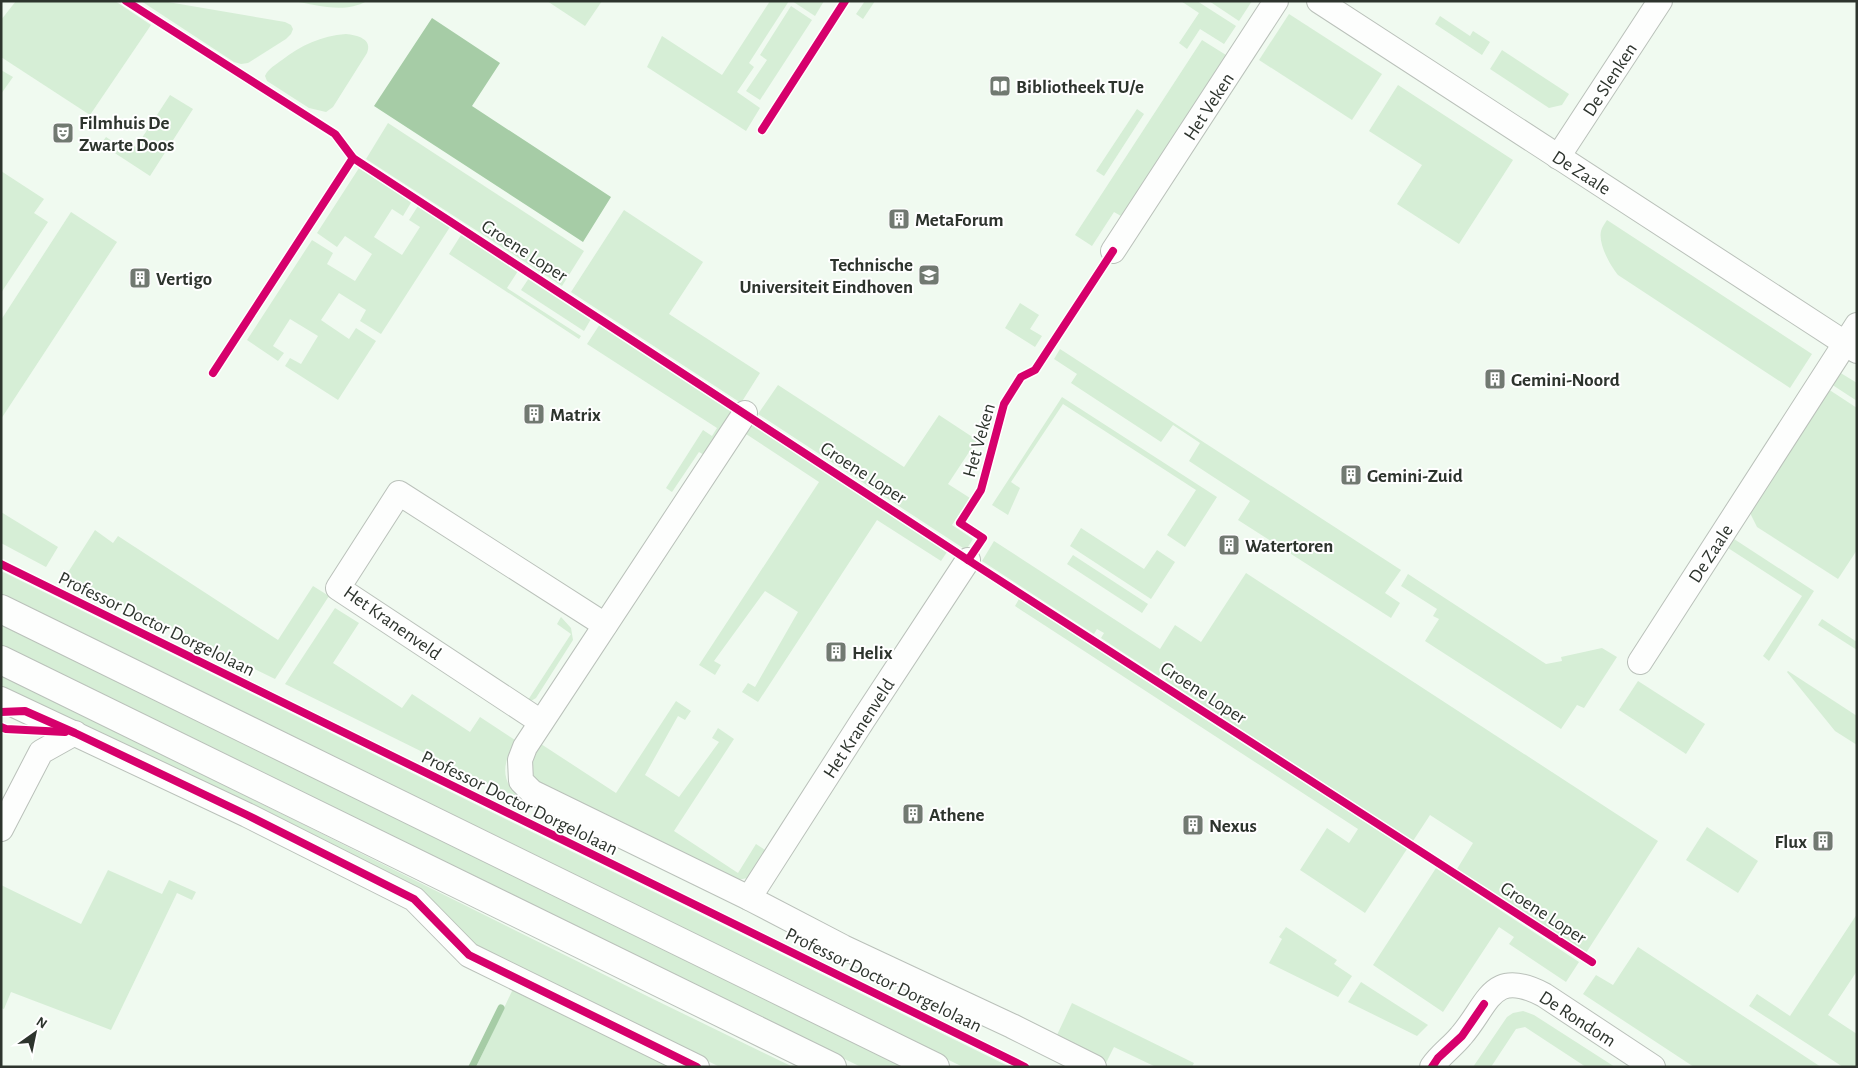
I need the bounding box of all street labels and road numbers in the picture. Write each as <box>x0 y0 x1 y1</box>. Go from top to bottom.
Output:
street label: De Slenken <box>1580 40 1641 120</box>
street label: Het Veken <box>1181 70 1238 144</box>
street label: De Zaale <box>1549 148 1614 199</box>
street label: Groene Loper <box>478 216 571 286</box>
street label: Het Veken <box>960 401 999 480</box>
street label: Groene Loper <box>817 438 910 508</box>
street label: De Zaale <box>1686 521 1737 586</box>
street label: Professor Doctor Dorgelolaan <box>55 568 258 680</box>
street label: Het Kranenveld <box>340 583 445 664</box>
street label: Groene Loper <box>1157 658 1250 728</box>
street label: Het Kranenveld <box>820 676 898 782</box>
street label: Professor Doctor Dorgelolaan <box>418 747 621 859</box>
street label: Groene Loper <box>1497 878 1590 948</box>
street label: Professor Doctor Dorgelolaan <box>782 924 985 1036</box>
street label: De Rondom <box>1535 988 1619 1051</box>

